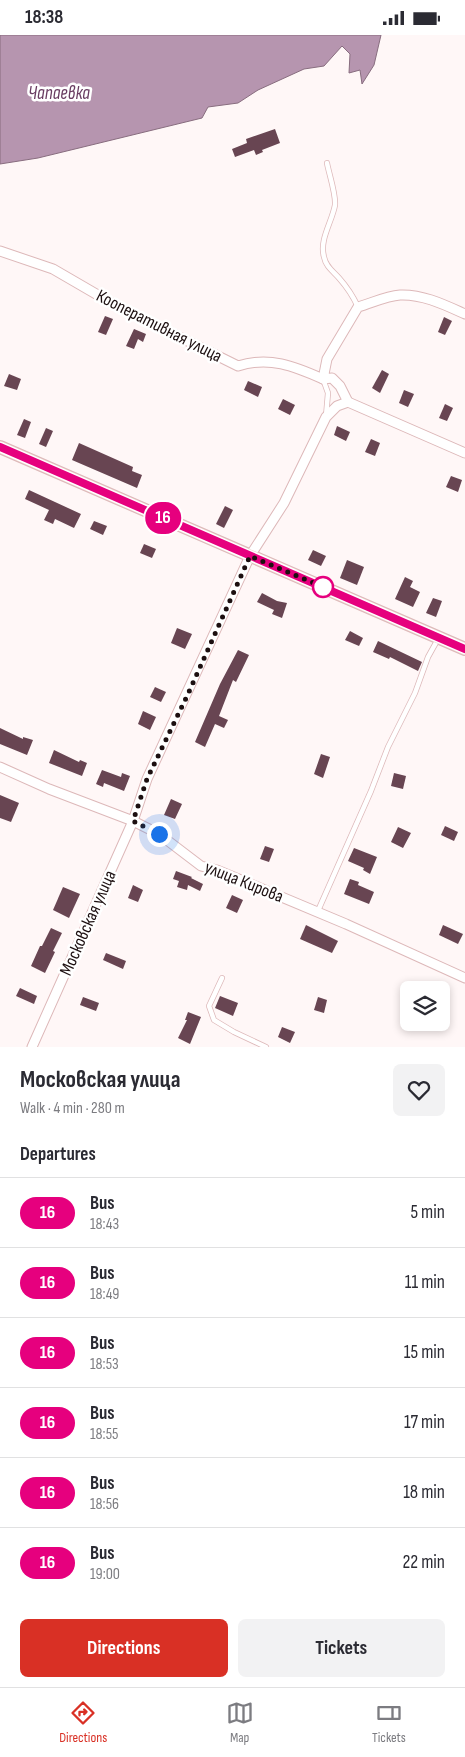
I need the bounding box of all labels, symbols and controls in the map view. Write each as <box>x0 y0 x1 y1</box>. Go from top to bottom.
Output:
text: 18:38 <box>25 6 63 29</box>
water label: Чапаевка <box>28 82 90 105</box>
street label: Кооперативная улица <box>93 285 225 367</box>
line badge: 16 <box>140 502 186 534</box>
text: 16 <box>155 507 171 528</box>
unlabelled marker <box>312 576 334 598</box>
your location <box>147 822 172 847</box>
street label: улица Кирова <box>202 857 286 907</box>
street label: Московская улица <box>55 867 121 979</box>
map controls <box>400 981 450 1031</box>
button: layers <box>400 981 450 1031</box>
button: heart <box>393 1064 445 1116</box>
text: Московская улица <box>20 1065 180 1094</box>
text: Walk · 4 min · 280 m <box>20 1099 125 1118</box>
text: Departures <box>20 1143 96 1166</box>
text: Bus <box>90 1192 115 1215</box>
text: 5 min <box>410 1201 445 1224</box>
text: 16 <box>40 1202 55 1223</box>
text: 18:43 <box>90 1215 119 1234</box>
text: Bus <box>90 1262 115 1285</box>
text: 11 min <box>405 1271 445 1294</box>
text: 16 <box>40 1272 55 1293</box>
text: 18:49 <box>90 1285 119 1304</box>
text: Bus <box>90 1332 115 1355</box>
text: 15 min <box>404 1341 445 1364</box>
text: 16 <box>40 1342 55 1363</box>
text: 18:53 <box>90 1355 119 1374</box>
text: Bus <box>90 1402 115 1425</box>
text: 17 min <box>404 1411 445 1434</box>
text: 16 <box>40 1412 55 1433</box>
text: 18:55 <box>90 1425 118 1444</box>
text: Bus <box>90 1472 115 1495</box>
text: 18 min <box>403 1481 445 1504</box>
text: 16 <box>40 1482 55 1503</box>
text: 18:56 <box>90 1495 119 1514</box>
text: Bus <box>90 1542 115 1565</box>
text: 22 min <box>402 1551 445 1574</box>
text: 16 <box>40 1552 55 1573</box>
text: 19:00 <box>90 1565 120 1584</box>
button: Directions <box>20 1619 228 1677</box>
button: Tickets <box>238 1619 445 1677</box>
tab: Directions <box>59 1699 107 1746</box>
tab: Map <box>226 1699 254 1746</box>
tab: Tickets <box>372 1699 406 1746</box>

